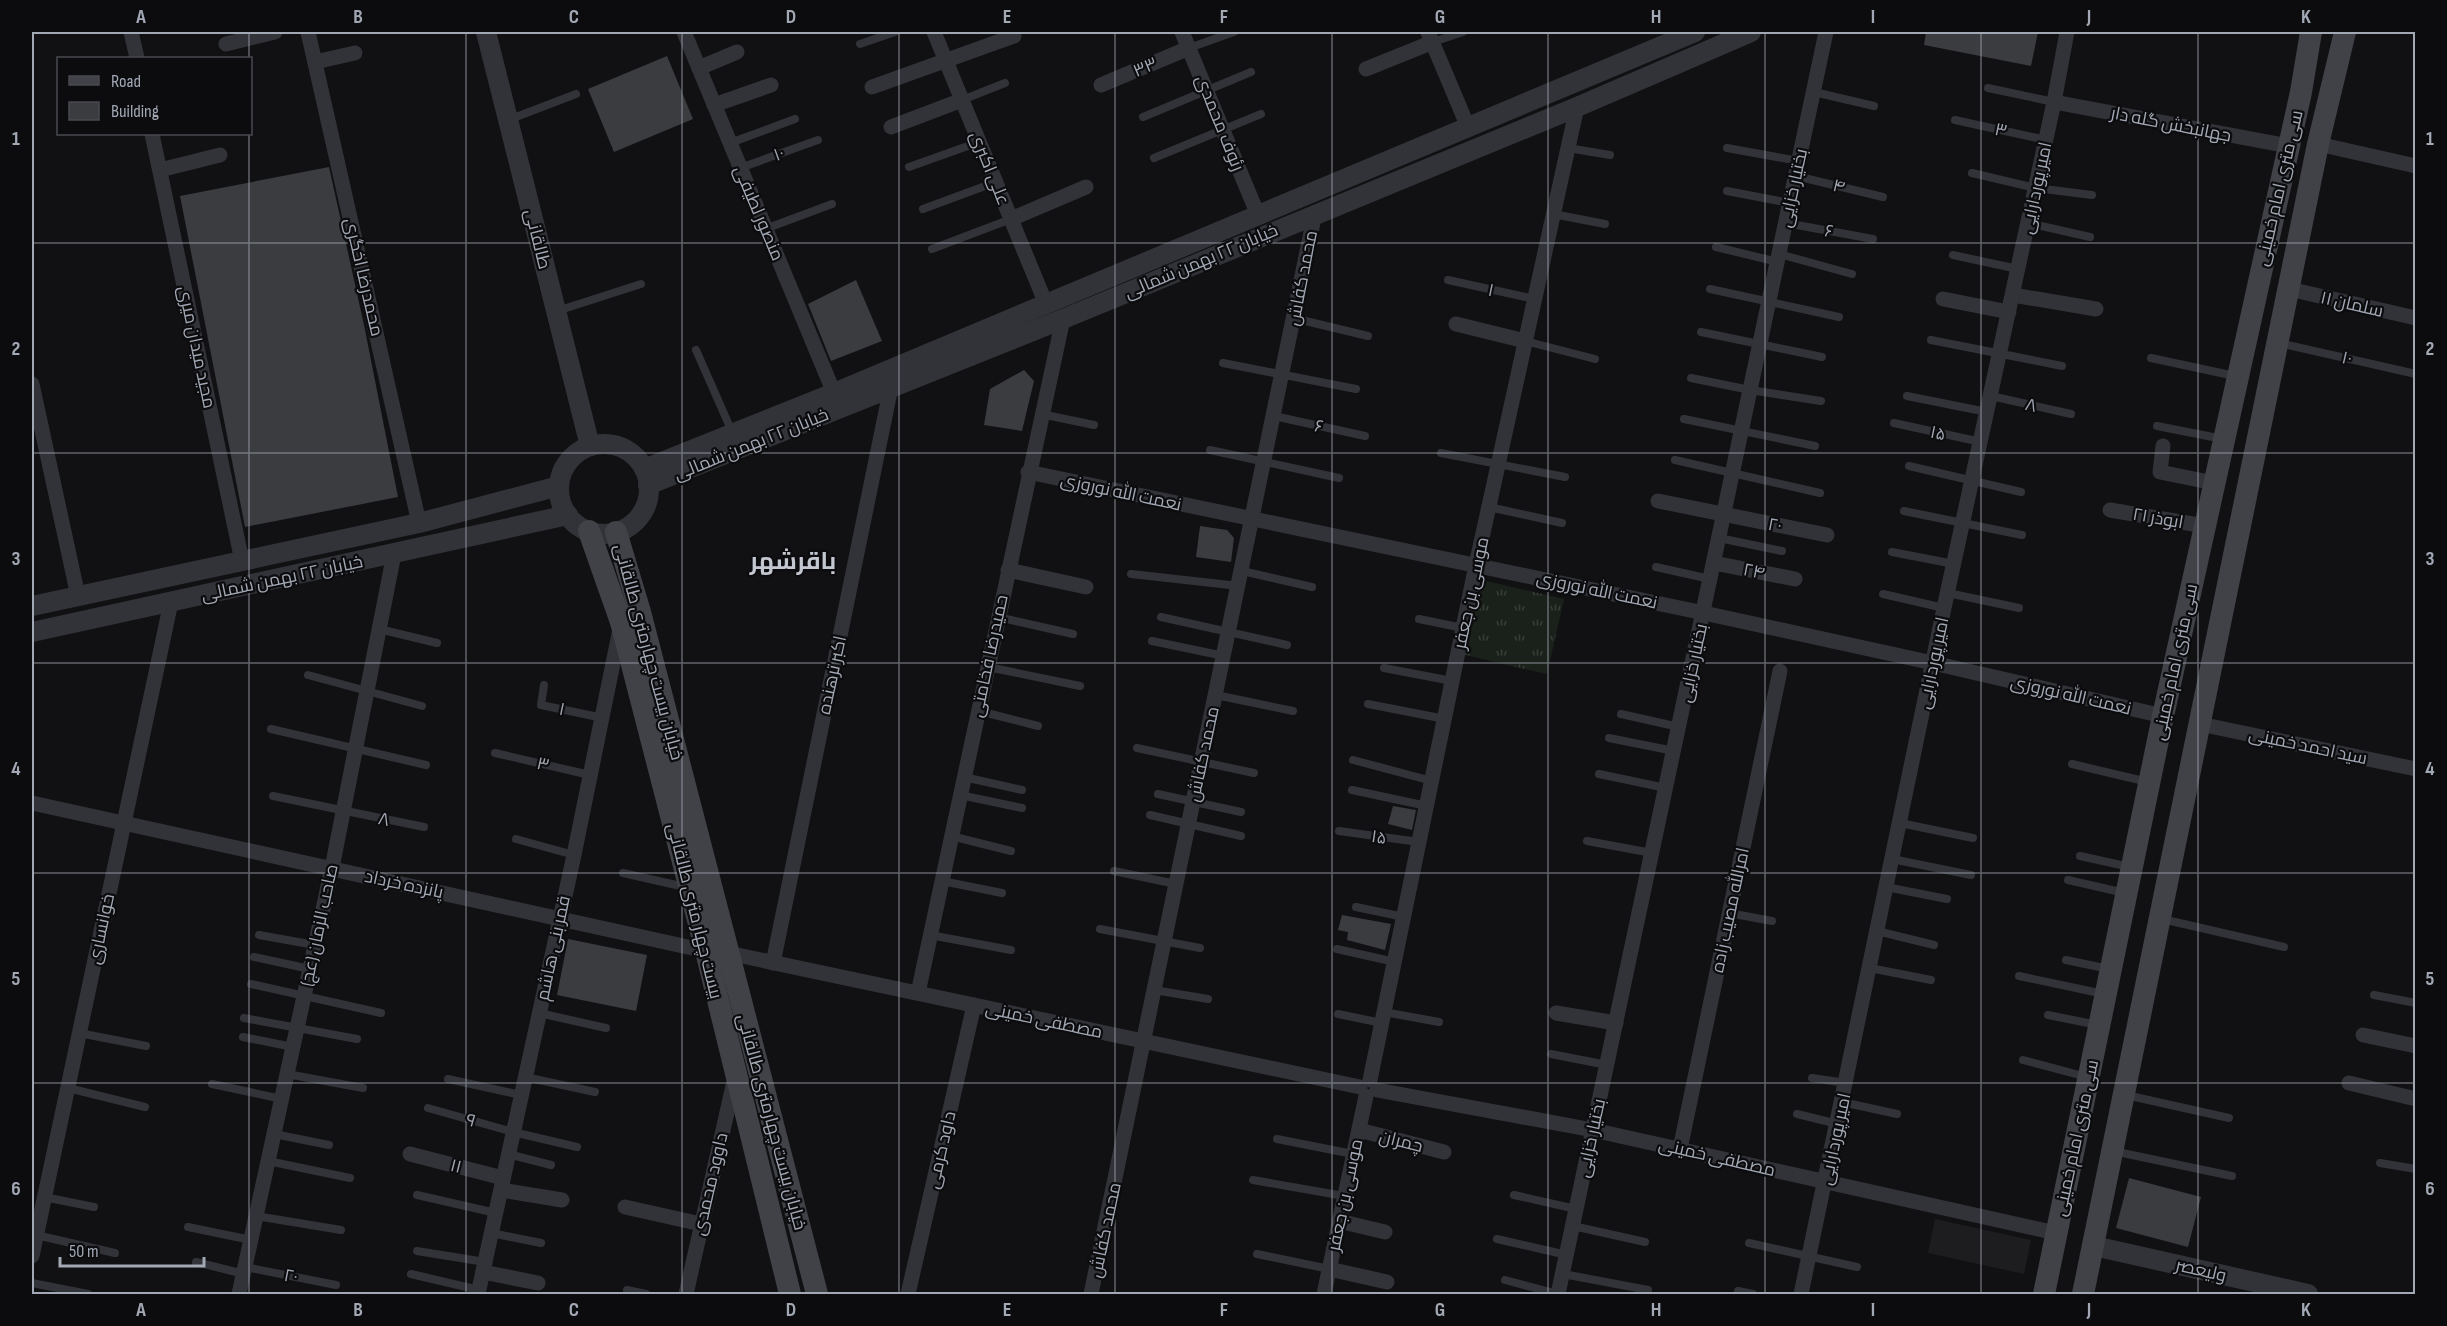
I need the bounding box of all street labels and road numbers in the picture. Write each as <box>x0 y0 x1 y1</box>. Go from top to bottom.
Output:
street label: ۳۳ <box>1130 53 1161 82</box>
street label: رئوف محمدی <box>1191 72 1248 174</box>
street label: جهانبخش گله دار <box>2108 102 2233 146</box>
street label: سی متری امام خمینی <box>2251 108 2309 268</box>
street label: ۳ <box>1993 119 2009 142</box>
street label: علی اکبری <box>965 128 1014 208</box>
street label: امیر پوردارایی <box>2016 140 2057 236</box>
street label: ۱۰ <box>771 143 787 166</box>
street label: بختیار خزایی <box>1775 147 1812 229</box>
street label: منصور لطیفی <box>729 162 788 264</box>
street label: ۴ <box>1831 175 1847 198</box>
street label: طالقانی <box>520 207 555 271</box>
street label: محمدرضا اخگری <box>340 216 387 338</box>
street label: خیابان ۲۲ بهمن شمالی <box>1121 220 1281 303</box>
street label: ۶ <box>1823 220 1835 243</box>
street label: محمد کفاش <box>1283 229 1322 328</box>
street label: ۱ <box>1486 280 1496 301</box>
street label: مجید میدان میری <box>173 284 220 410</box>
street label: سلمان ۱۱ <box>2318 287 2385 322</box>
street label: ۱۰ <box>2340 347 2354 370</box>
street label: ۸ <box>2023 394 2039 417</box>
street label: خیابان ۲۲ بهمن شمالی <box>671 404 832 485</box>
street label: ۶ <box>1312 415 1325 438</box>
street label: ۱۵ <box>1928 422 1948 445</box>
street label: نعمت الله نوروزی <box>1058 467 1184 516</box>
street label: ابوذر ۲۱ <box>2131 504 2185 533</box>
street label: ۲۰ <box>1766 514 1784 537</box>
street label: موسی بن جعفر <box>1449 535 1494 652</box>
street label: خیابان بیست چهارمتری طالقانی <box>609 542 688 763</box>
street label: خیابان ۲۲ بهمن شمالی <box>199 551 365 606</box>
street label: ۲۴ <box>1741 559 1766 584</box>
street label: نعمت الله نوروزی <box>1534 565 1660 614</box>
street label: سی متری امام خمینی <box>2149 582 2203 742</box>
street label: حمیدرضا فخامتی <box>966 593 1013 719</box>
street label: امیر پوردارایی <box>1913 615 1954 711</box>
street label: بختیار خزایی <box>1675 622 1712 704</box>
street label: اکبر ترهنده <box>814 634 851 716</box>
street label: نعمت الله نوروزی <box>2008 669 2134 720</box>
street label: ۱ <box>557 699 567 720</box>
street label: محمد کفاش <box>1183 705 1224 804</box>
street label: سید احمد خمینی <box>2247 724 2369 769</box>
street label: ۳ <box>535 753 551 776</box>
street label: ۸ <box>376 808 392 831</box>
street label: بیست چهار متری طالقانی <box>662 821 727 1001</box>
street label: ۱۵ <box>1370 826 1388 849</box>
street label: امرالله مصیب زاده <box>1705 845 1754 974</box>
street label: صاحب الزمان (عج) <box>296 862 344 988</box>
street label: پانزده خرداد <box>362 866 445 904</box>
street label: خوانساری <box>84 892 119 966</box>
street label: قمر بنی هاشم <box>532 894 576 1003</box>
street label: مصطفی خمینی <box>983 998 1104 1043</box>
street label: خیابان بیست چهارمتری طالقانی <box>732 1012 811 1233</box>
street label: سی متری امام خمینی <box>2050 1058 2104 1218</box>
street label: امیر پوردارایی <box>1815 1091 1856 1187</box>
street label: بختیار خزایی <box>1573 1097 1610 1179</box>
street label: ۹ <box>463 1109 478 1132</box>
street label: داود کرمی <box>922 1109 961 1191</box>
street label: چمران <box>1377 1126 1425 1158</box>
street label: داوود محمدی <box>688 1131 733 1238</box>
street label: مصطفی خمینی <box>1656 1134 1777 1181</box>
street label: موسی بن جعفر <box>1323 1137 1368 1254</box>
street label: ۱۱ <box>448 1155 464 1178</box>
street label: محمد کفاش <box>1085 1181 1126 1280</box>
street label: وليعصر <box>2172 1254 2228 1287</box>
street label: ۲۰ <box>282 1265 300 1288</box>

